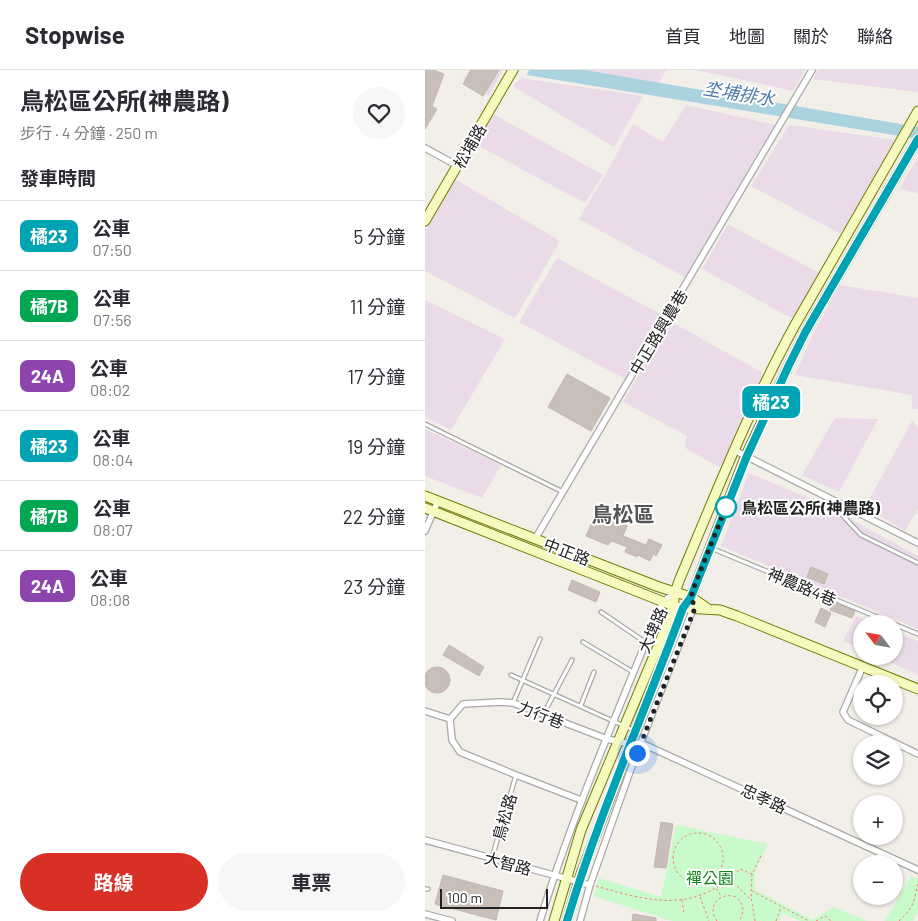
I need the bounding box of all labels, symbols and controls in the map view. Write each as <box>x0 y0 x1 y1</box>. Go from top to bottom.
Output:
text: Stopwise <box>25 20 125 49</box>
text: 首頁 <box>665 25 701 47</box>
text: 地圖 <box>729 25 765 47</box>
text: 關於 <box>793 25 829 47</box>
text: 聯絡 <box>857 25 893 47</box>
water label: 坔埔排水 <box>702 77 777 110</box>
text: 鳥松區公所(神農路) <box>20 86 229 115</box>
button: heart <box>353 87 405 139</box>
street label: 松埔路 <box>449 120 489 172</box>
text: 步行 · 4 分鐘 · 250 m <box>20 123 158 142</box>
text: 發車時間 <box>20 166 96 189</box>
text: 公車 <box>93 216 131 239</box>
text: 橘23 <box>30 225 68 247</box>
text: 5 分鐘 <box>353 225 405 248</box>
text: 07:50 <box>93 240 132 259</box>
text: 公車 <box>93 286 131 309</box>
street label: 中正路興農巷 <box>625 286 691 378</box>
text: 橘7B <box>30 295 68 317</box>
text: 11 分鐘 <box>350 295 405 318</box>
text: 07:56 <box>93 310 132 329</box>
text: 公車 <box>90 356 128 379</box>
text: 24A <box>31 365 64 387</box>
text: 17 分鐘 <box>348 365 405 388</box>
text: 08:02 <box>90 380 130 399</box>
line badge: 橘23 <box>742 386 800 418</box>
text: 橘23 <box>752 391 790 413</box>
text: 公車 <box>93 426 131 449</box>
text: 橘23 <box>30 435 68 457</box>
text: 19 分鐘 <box>347 435 405 458</box>
text: 08:04 <box>93 450 133 469</box>
text: 公車 <box>93 496 131 519</box>
marker: 鳥松區公所(神農路) <box>715 496 737 518</box>
place label: 鳥松區公所(神農路) <box>741 498 881 517</box>
district label: 鳥松區 <box>592 501 655 526</box>
text: 橘7B <box>30 505 68 527</box>
text: 22 分鐘 <box>343 505 405 528</box>
text: 08:07 <box>93 520 133 539</box>
street label: 中正路 <box>541 534 593 568</box>
street label: 神農路4巷 <box>765 563 839 609</box>
text: 公車 <box>90 566 128 589</box>
text: 24A <box>31 575 64 597</box>
text: 23 分鐘 <box>343 575 405 598</box>
text: 08:08 <box>90 590 130 609</box>
street label: 大埤路 <box>634 604 670 656</box>
north arrow <box>853 615 903 665</box>
map controls <box>853 615 903 905</box>
button: locate <box>853 675 903 725</box>
street label: 力行巷 <box>515 697 567 731</box>
button: layers <box>853 735 903 785</box>
your location <box>625 741 650 766</box>
street label: 忠孝路 <box>738 779 790 817</box>
street label: 鳥松路 <box>488 791 520 843</box>
button: + <box>853 795 903 845</box>
street label: 大智路 <box>482 848 534 878</box>
button: 路線 <box>20 853 208 911</box>
button: 車票 <box>218 853 405 911</box>
button: − <box>853 855 903 905</box>
park label: 禪公園 <box>686 868 734 887</box>
scale bar <box>440 886 547 909</box>
text: 100 m <box>447 889 482 906</box>

